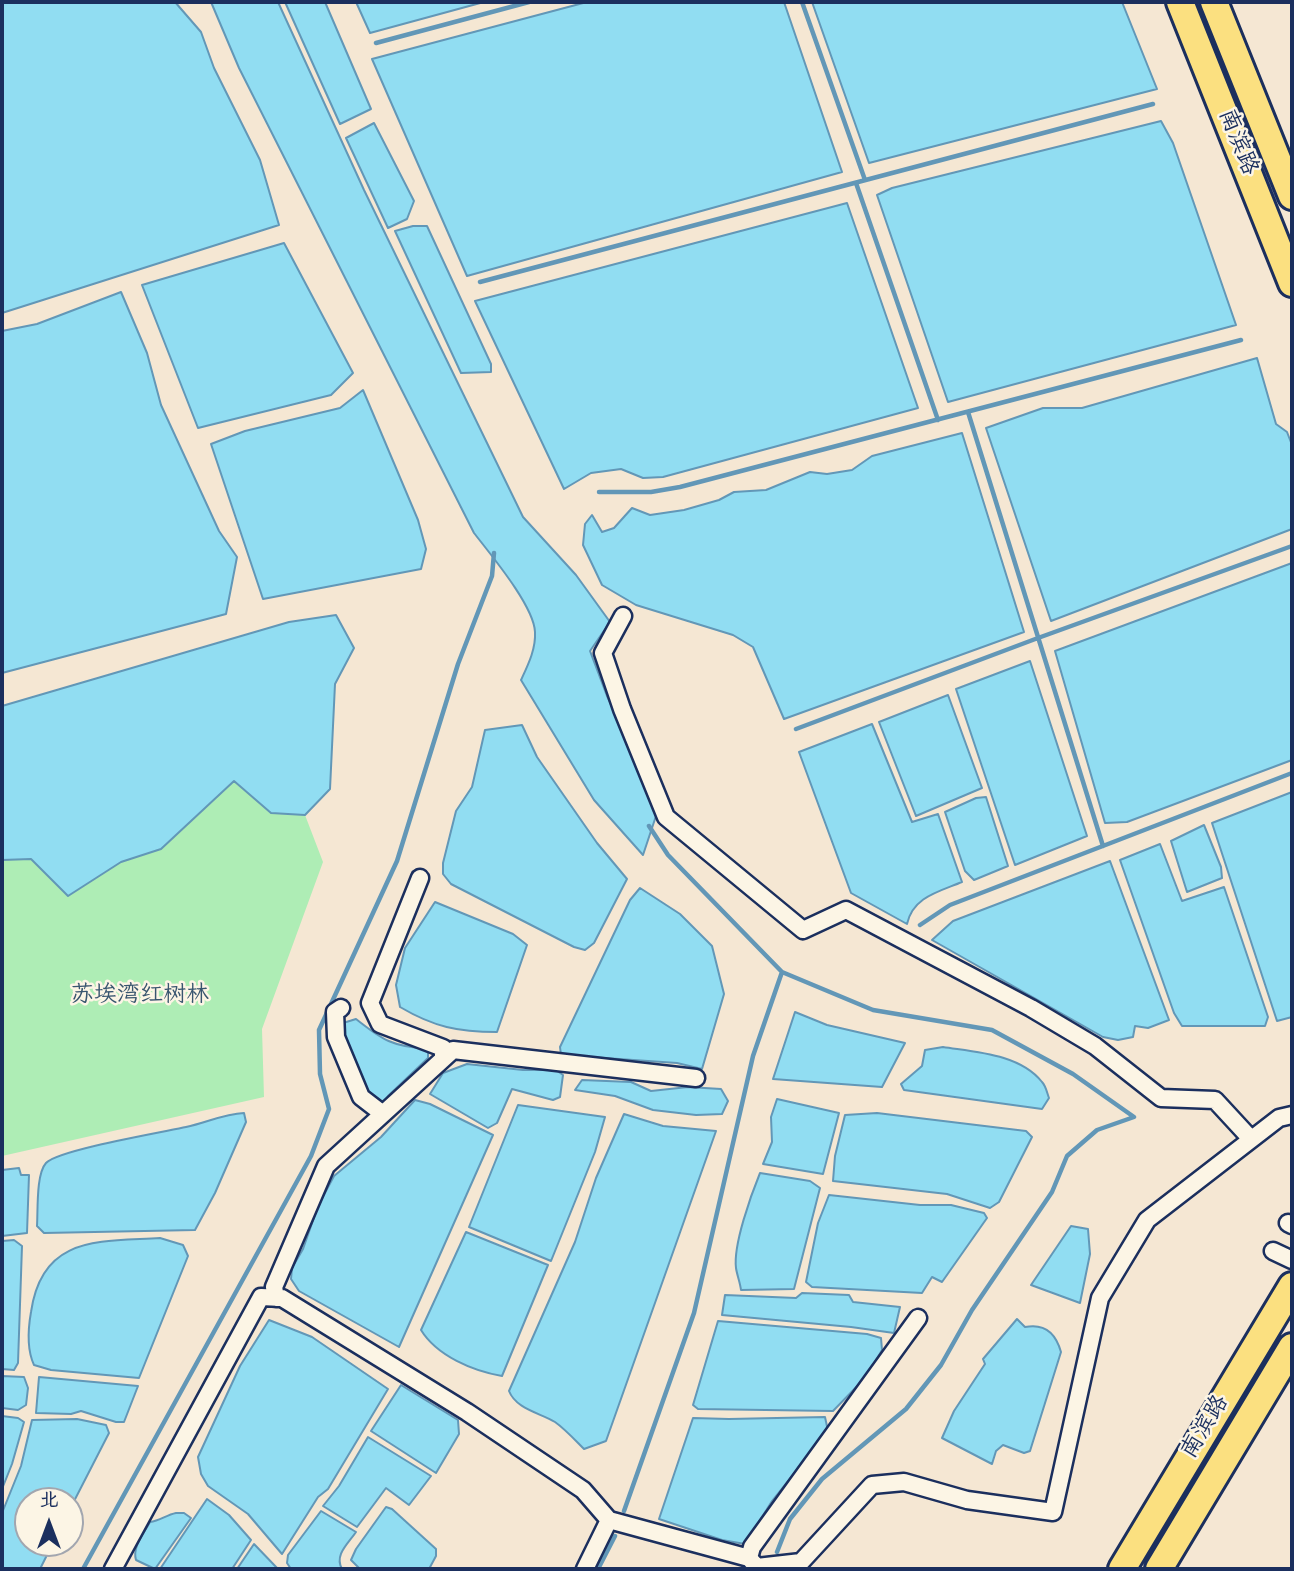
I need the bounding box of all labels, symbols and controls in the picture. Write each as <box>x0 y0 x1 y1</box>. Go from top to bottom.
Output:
street label: 南滨路 <box>1210 106 1262 180</box>
park label: 苏埃湾红树林 <box>71 983 209 1011</box>
street label: 南滨路 <box>1177 1391 1237 1465</box>
north arrow <box>14 1487 84 1557</box>
text: 北 <box>39 1491 59 1514</box>

